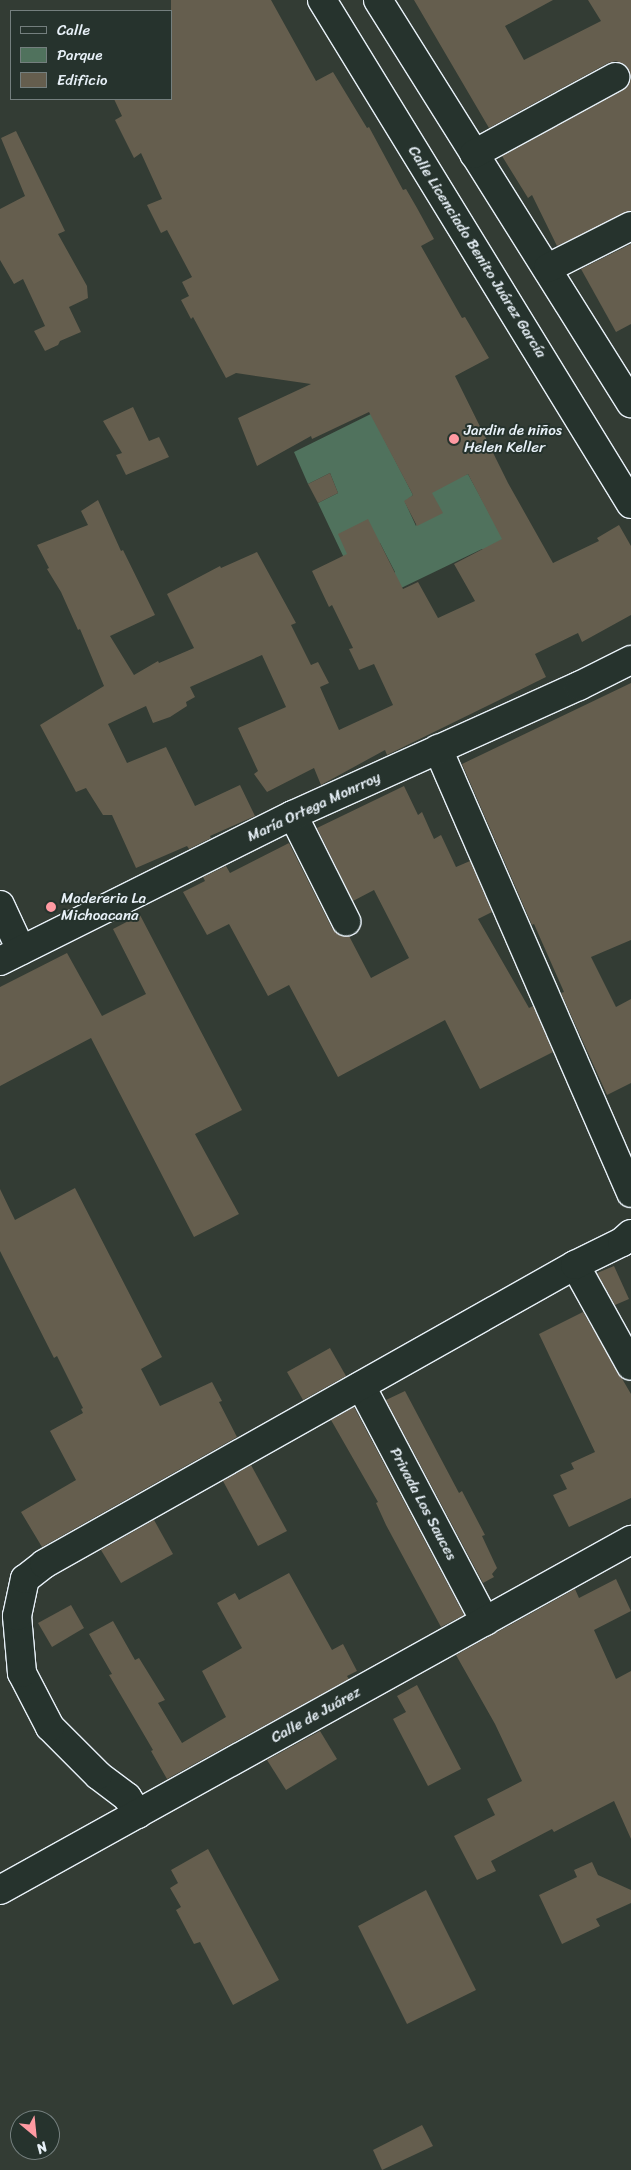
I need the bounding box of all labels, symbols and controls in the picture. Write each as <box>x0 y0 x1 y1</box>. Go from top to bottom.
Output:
legend <box>10 10 172 100</box>
text: Calle <box>57 17 90 43</box>
text: Parque <box>57 42 102 68</box>
text: Edificio <box>57 67 108 93</box>
street label: Calle Licenciado Benito Juárez García <box>404 143 550 361</box>
place label: Jardin de niños Helen Keller <box>464 421 563 456</box>
marker: Jardin de niños Helen Keller <box>448 433 460 445</box>
street label: María Ortega Monrroy <box>244 768 384 846</box>
place label: Madereria La Michoacana <box>61 889 146 924</box>
marker: Madereria La Michoacana <box>45 901 57 913</box>
street label: Privada Los Sauces <box>386 1445 460 1563</box>
street label: Calle de Juárez <box>268 1683 364 1747</box>
north arrow <box>10 2110 60 2160</box>
text: N <box>32 2134 52 2161</box>

